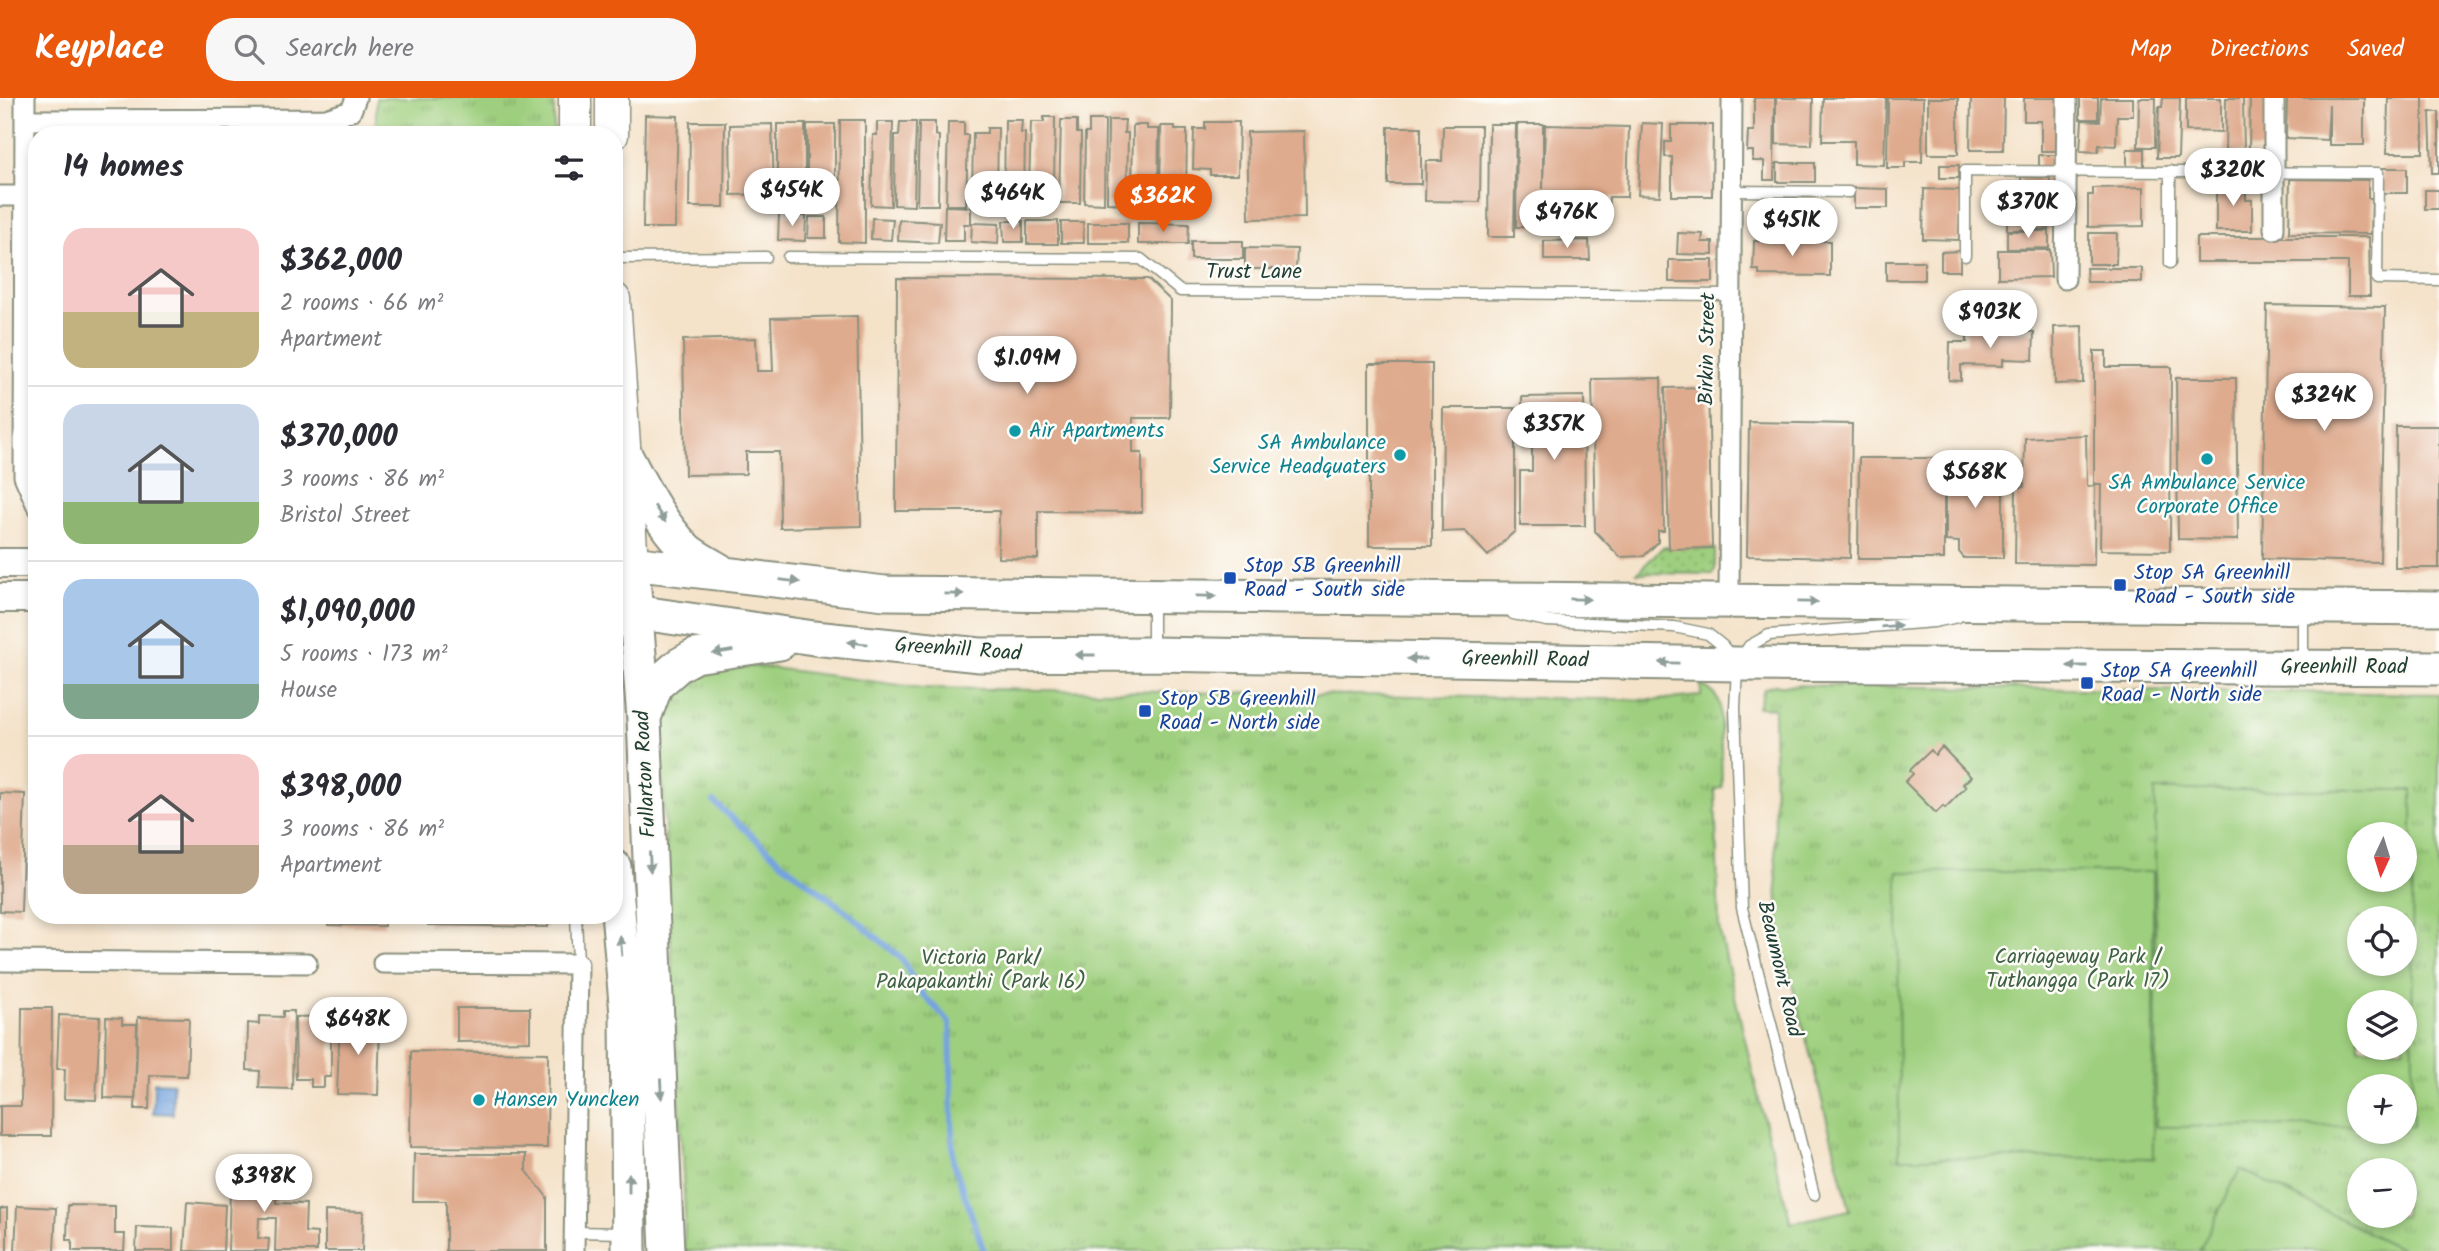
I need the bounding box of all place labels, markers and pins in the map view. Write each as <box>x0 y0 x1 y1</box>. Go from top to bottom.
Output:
pin: $320K <box>2184 148 2282 208</box>
pin: $454K <box>743 169 841 228</box>
pin: $464K <box>964 172 1062 231</box>
pin: $362K <box>1114 174 1212 234</box>
pin: $370K <box>1979 180 2077 240</box>
pin: $476K <box>1518 190 1616 250</box>
pin: $451K <box>1743 198 1841 258</box>
pin: $903K <box>1941 290 2039 350</box>
pin: $1.09M <box>970 336 1084 396</box>
pin: $324K <box>2275 374 2373 433</box>
pin: $357K <box>1505 402 1603 462</box>
place label: Air Apartments <box>1029 415 1164 448</box>
marker: Air Apartments <box>1007 423 1023 439</box>
place label: SA Ambulance Service Headquaters <box>1210 427 1387 484</box>
marker: SA Ambulance Service Headquaters <box>1392 447 1408 463</box>
pin: $568K <box>1926 450 2024 510</box>
marker: SA Ambulance Service Corporate Office <box>2199 451 2215 467</box>
place label: SA Ambulance Service Corporate Office <box>2109 467 2306 524</box>
place label: Stop 5B Greenhill Road - South side <box>1244 550 1406 607</box>
place label: Stop 5A Greenhill Road - South side <box>2134 557 2296 614</box>
marker: Stop 5B Greenhill Road - South side <box>1222 570 1238 586</box>
marker: Stop 5A Greenhill Road - South side <box>2112 577 2128 593</box>
place label: Stop 5A Greenhill Road - North side <box>2101 655 2262 712</box>
marker: Stop 5A Greenhill Road - North side <box>2079 675 2095 691</box>
place label: Stop 5B Greenhill Road - North side <box>1159 683 1320 740</box>
marker: Stop 5B Greenhill Road - North side <box>1137 703 1153 719</box>
pin: $648K <box>309 998 407 1057</box>
place label: Hansen Yuncken <box>493 1084 639 1117</box>
marker: Hansen Yuncken <box>471 1092 487 1108</box>
pin: $398K <box>215 1154 313 1214</box>

